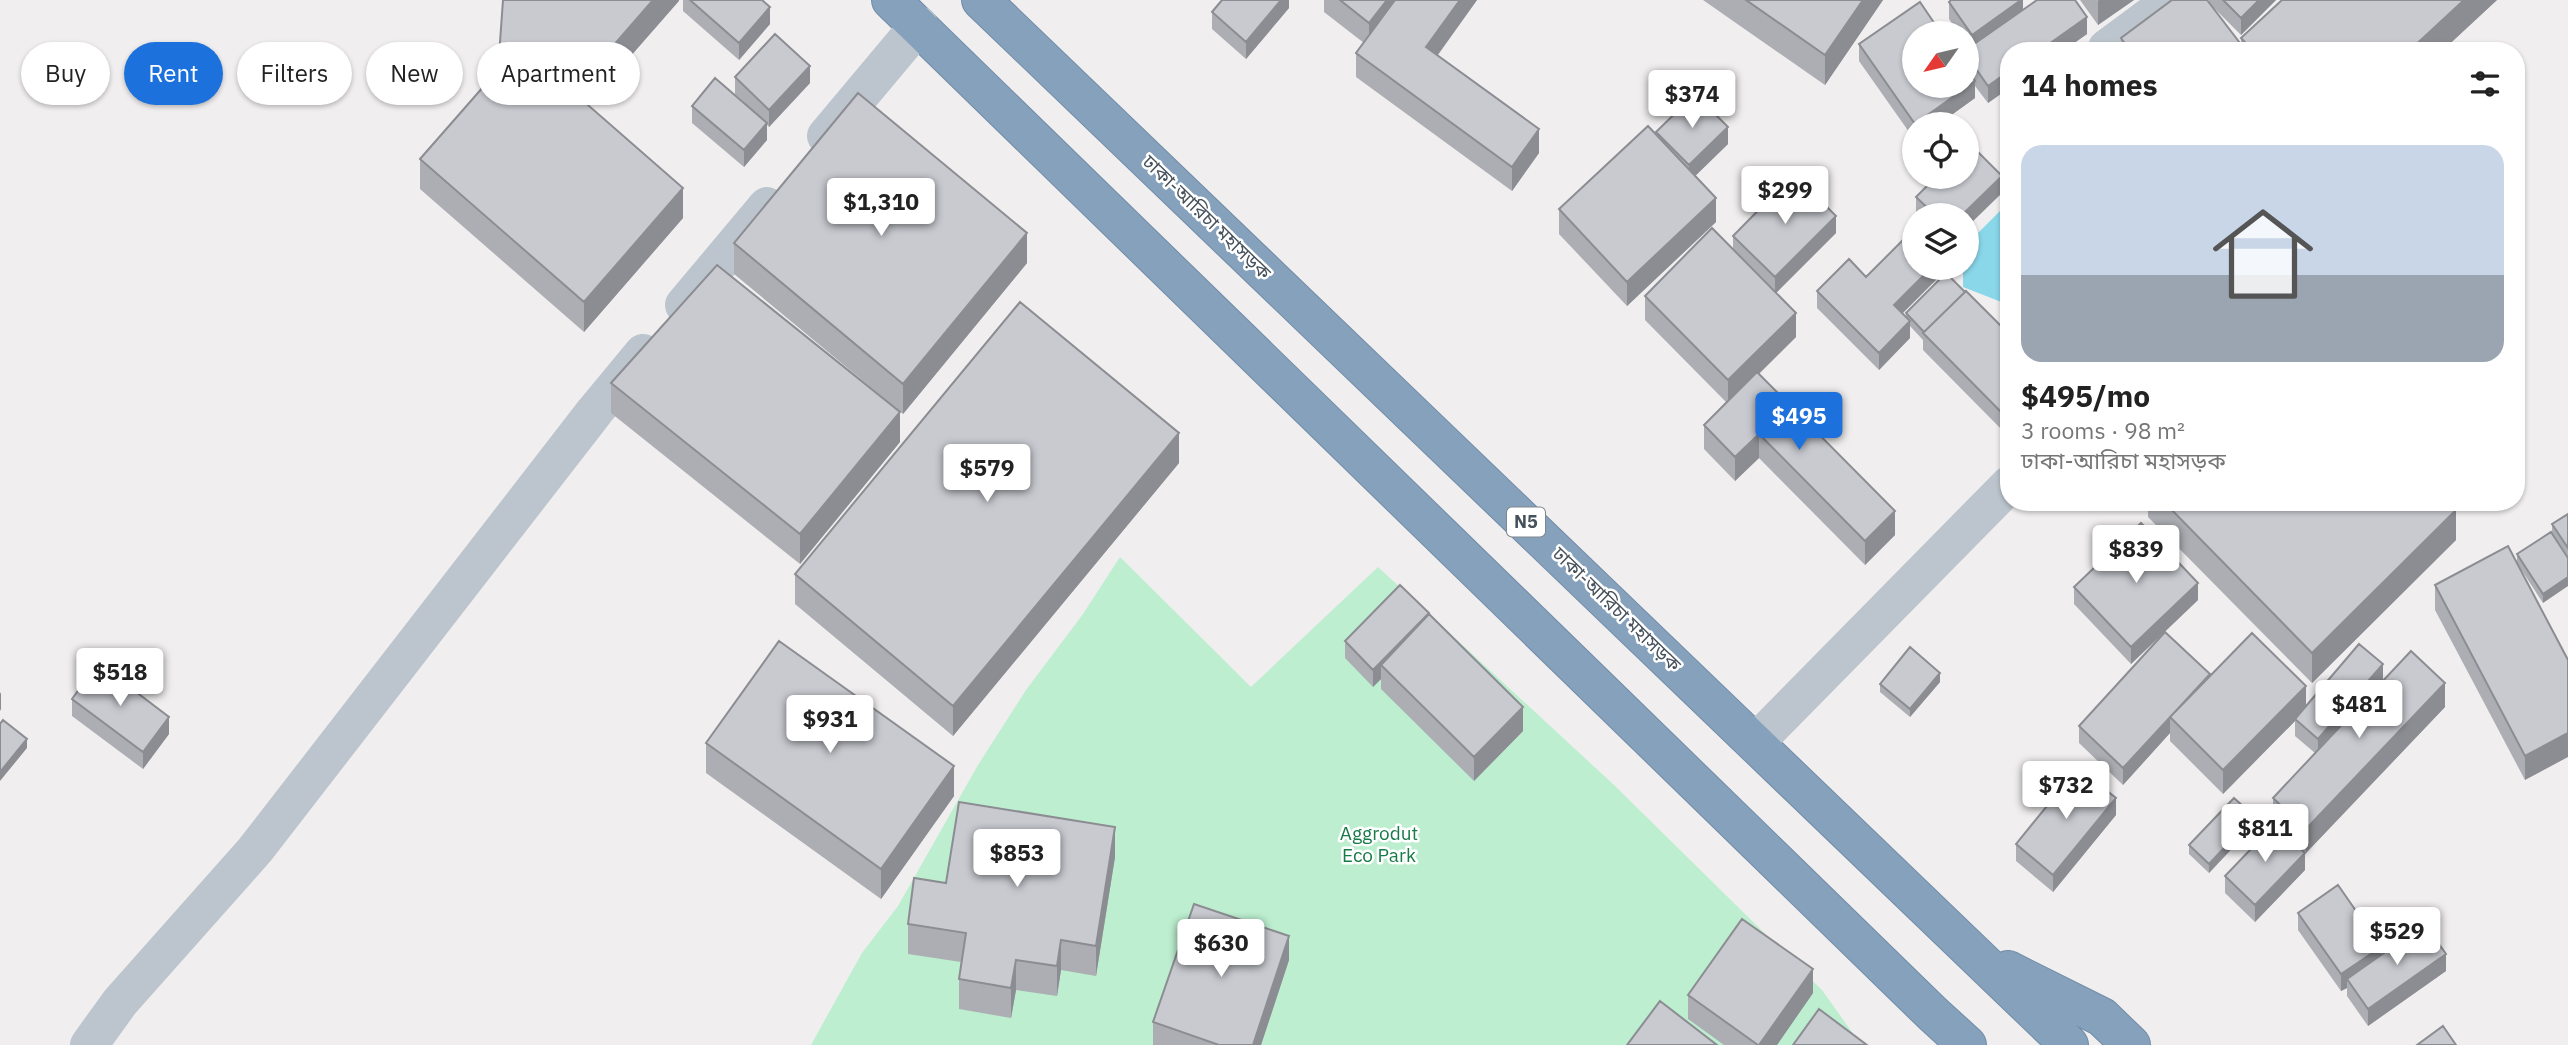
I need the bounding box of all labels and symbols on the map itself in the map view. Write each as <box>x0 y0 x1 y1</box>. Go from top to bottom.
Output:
north arrow <box>1902 21 1979 98</box>
pin: $374 <box>1651 71 1733 130</box>
street label: ঢাকা-আরিচা মহাসড়ক <box>1137 149 1277 285</box>
pin: $299 <box>1744 166 1826 226</box>
pin: $1,310 <box>824 178 938 238</box>
pin: $495 <box>1758 392 1840 452</box>
pin: $579 <box>946 444 1028 504</box>
road number: N5 <box>1507 508 1545 536</box>
pin: $839 <box>2095 526 2177 585</box>
street label: ঢাকা-আরিচা মহাসড়ক <box>1547 541 1687 677</box>
pin: $518 <box>79 648 161 708</box>
pin: $481 <box>2318 680 2400 740</box>
pin: $931 <box>789 696 871 755</box>
pin: $732 <box>2025 762 2107 821</box>
pin: $811 <box>2224 804 2306 864</box>
park label: Aggrodut Eco Park <box>1340 821 1418 867</box>
pin: $853 <box>976 830 1058 889</box>
pin: $529 <box>2356 908 2438 967</box>
pin: $630 <box>1180 920 1262 979</box>

